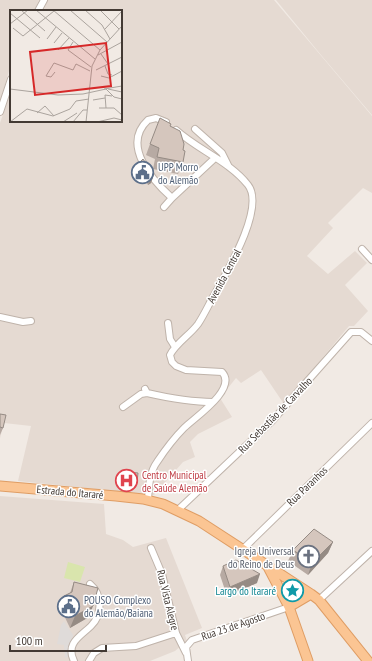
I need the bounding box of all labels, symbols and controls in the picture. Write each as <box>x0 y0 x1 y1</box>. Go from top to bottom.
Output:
inset map <box>10 10 122 122</box>
public building icon: UPP Morro do Alemão <box>129 160 155 186</box>
place label: UPP Morro do Alemão <box>158 160 198 187</box>
street label: Avenida Central <box>204 246 244 306</box>
street label: Rua Sebastião de Carvalho <box>235 374 315 456</box>
street label: Rua Paranhos <box>284 463 331 509</box>
hospital icon: Centro Municipal de Saúde Alemão <box>114 468 140 494</box>
place label: Centro Municipal de Saúde Alemão <box>142 468 208 495</box>
street label: Estrada do Itararé <box>36 482 105 502</box>
place label: Igreja Universal do Reino de Deus <box>228 544 294 571</box>
church icon: Igreja Universal do Reino de Deus <box>296 544 322 570</box>
street label: Rua Vista Alegre <box>154 568 182 632</box>
place icon: Largo do Itararé <box>279 578 305 604</box>
place label: Largo do Itararé <box>216 584 276 598</box>
public building icon: POUSO Complexo do Alemão/Baiana <box>55 593 81 619</box>
place label: POUSO Complexo do Alemão/Baiana <box>84 593 153 620</box>
street label: Rua 23 de Agosto <box>199 609 267 643</box>
scale bar <box>10 627 106 653</box>
text: 100 m <box>16 633 43 648</box>

